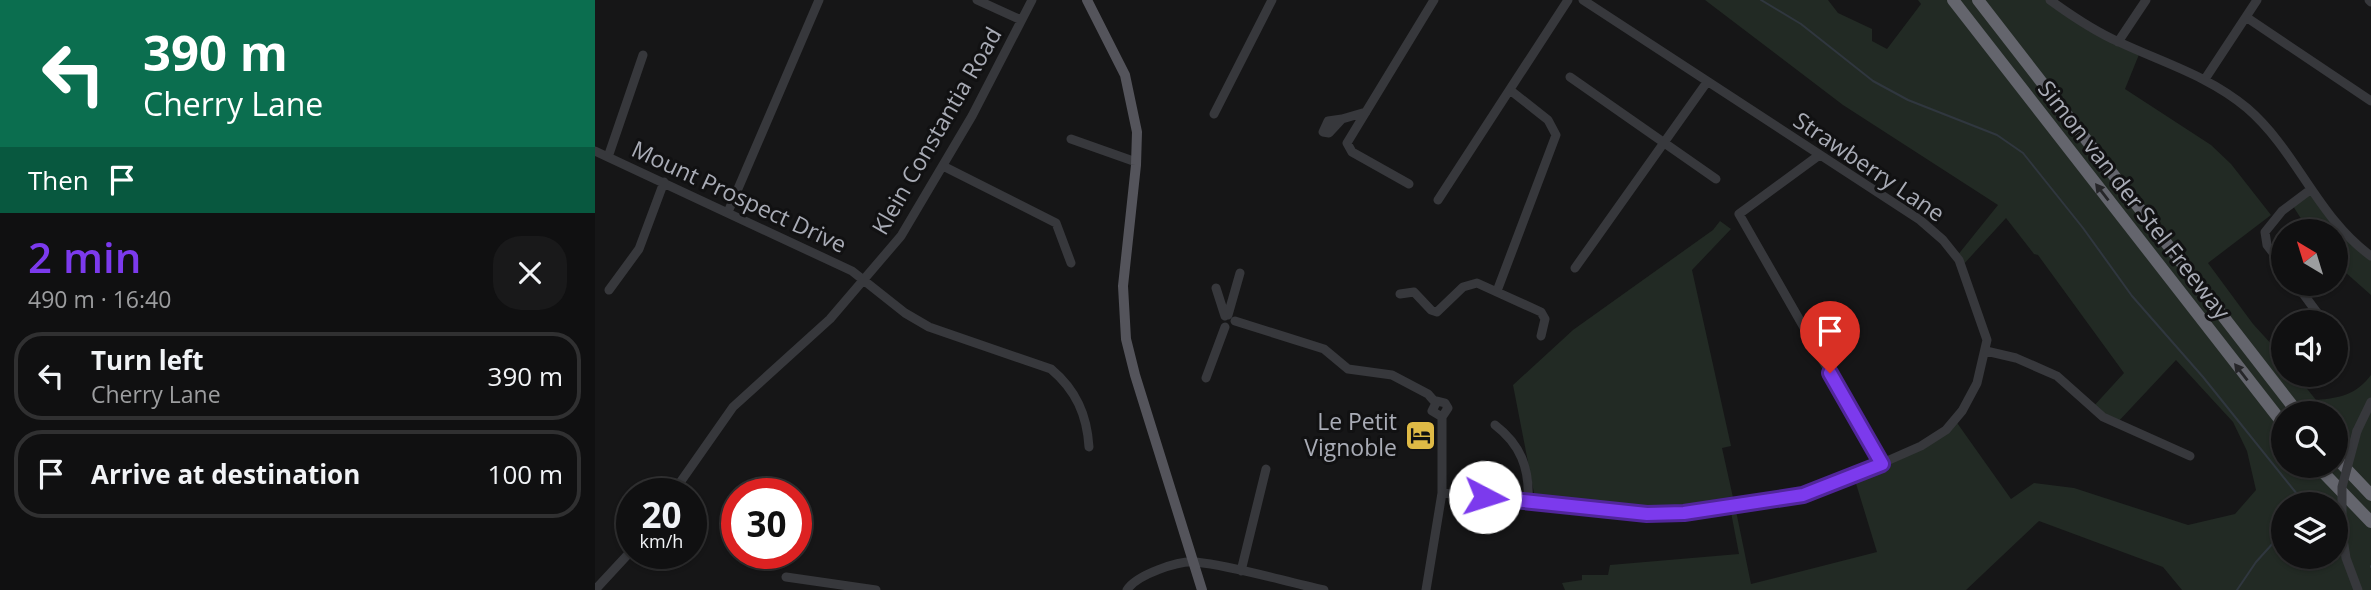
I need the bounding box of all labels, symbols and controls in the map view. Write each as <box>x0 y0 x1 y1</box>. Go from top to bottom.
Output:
text: 390 m <box>143 19 288 85</box>
street label: Klein Constantia Road <box>864 21 1009 240</box>
icon: left <box>28 28 119 119</box>
street label: Simon van der Stel Freeway <box>2031 73 2239 326</box>
text: Cherry Lane <box>143 82 323 125</box>
street label: Strawberry Lane <box>1788 104 1951 229</box>
street label: Mount Prospect Drive <box>627 132 852 260</box>
icon: arrive <box>103 161 141 199</box>
text: Then <box>28 162 89 198</box>
one-way arrow <box>2094 184 2109 202</box>
north arrow <box>2271 219 2349 296</box>
map controls <box>2271 219 2348 569</box>
text: 2 min <box>28 228 141 285</box>
button: close <box>493 236 567 310</box>
text: 490 m · 16:40 <box>28 283 171 315</box>
pin <box>1800 301 1860 373</box>
button: sound <box>2271 310 2348 387</box>
icon: arrive <box>1811 312 1849 350</box>
text: Turn left <box>91 342 203 378</box>
icon: left <box>32 357 70 395</box>
text: 390 m <box>488 358 563 394</box>
one-way arrow <box>2235 363 2249 381</box>
text: Cherry Lane <box>91 378 221 410</box>
button: search <box>2271 401 2348 478</box>
place label: Le Petit Vignoble <box>1304 405 1397 463</box>
hotel icon: Le Petit Vignoble <box>1403 418 1437 452</box>
icon: arrive <box>32 455 70 493</box>
text: Arrive at destination <box>91 456 360 492</box>
text: 100 m <box>488 456 563 492</box>
position arrow <box>1448 460 1522 534</box>
speed limit sign: 30 <box>721 478 812 569</box>
text: 20 <box>641 491 682 538</box>
button: layers <box>2271 492 2348 569</box>
text: km/h <box>640 529 683 553</box>

